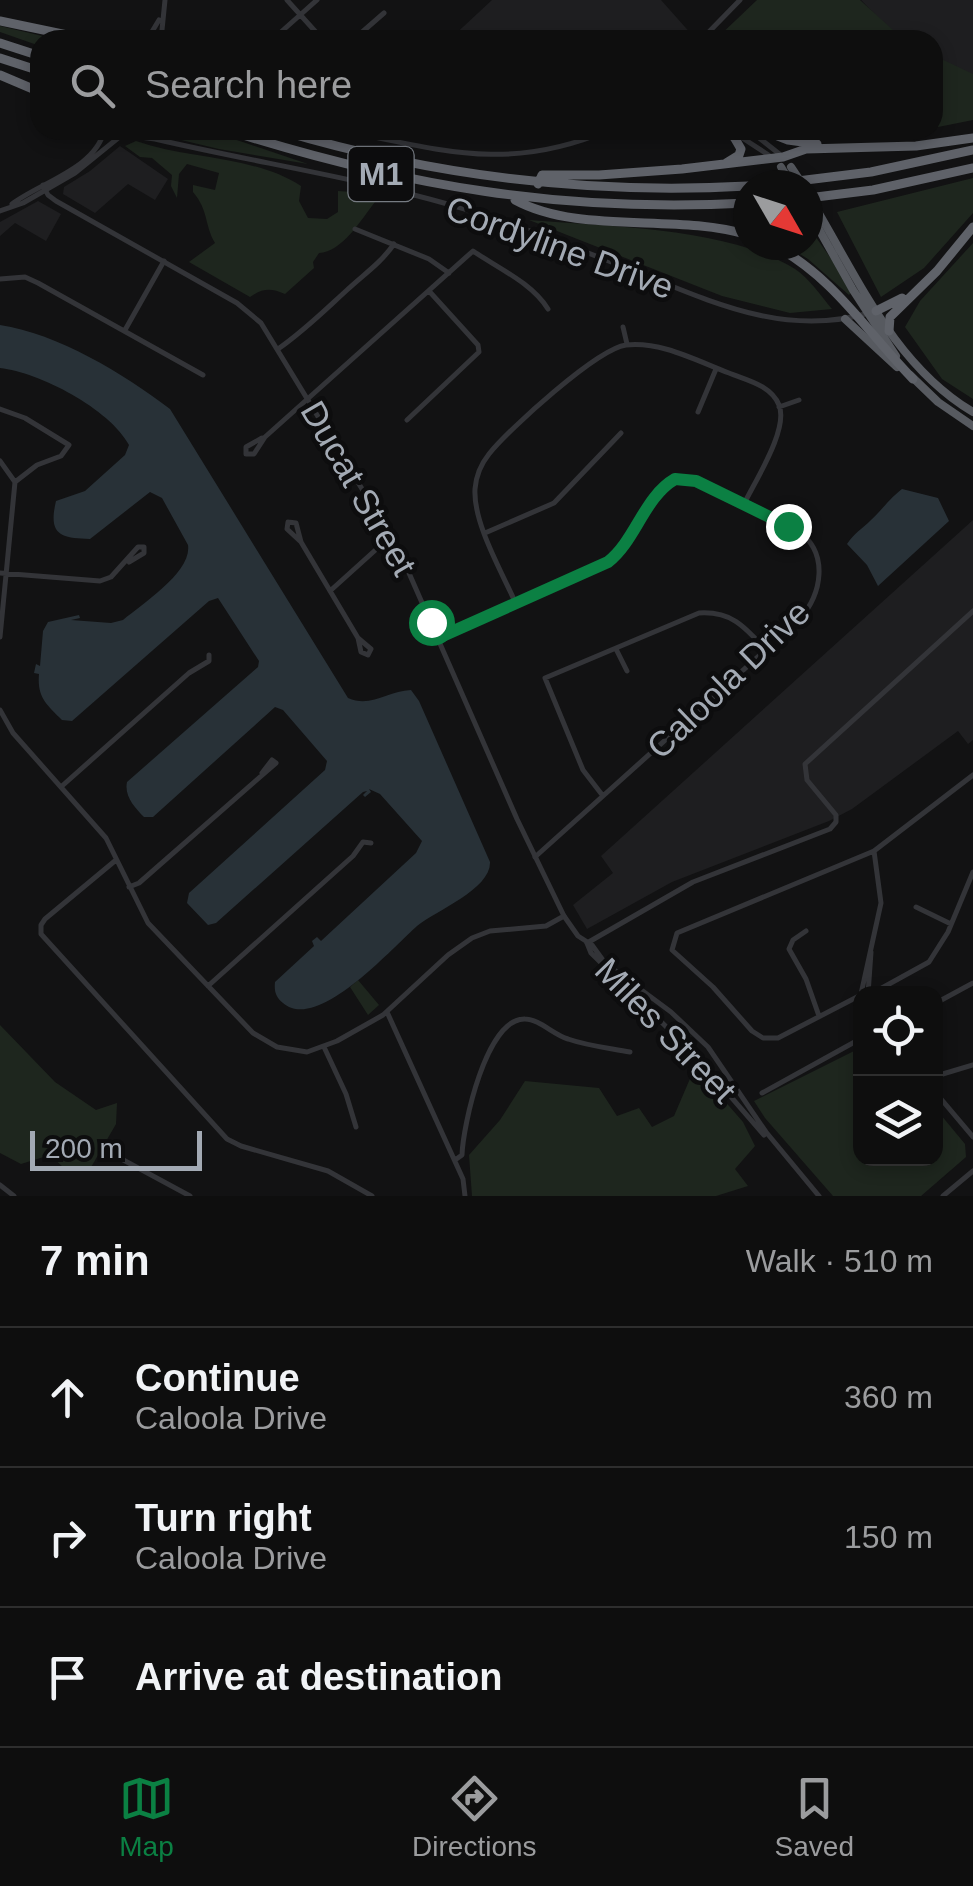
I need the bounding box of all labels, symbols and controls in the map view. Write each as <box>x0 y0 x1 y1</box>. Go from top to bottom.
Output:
search box <box>30 30 943 140</box>
icon: search <box>65 58 120 113</box>
text: Search here <box>145 64 352 106</box>
road number: M1 <box>348 147 414 201</box>
north arrow <box>733 170 823 260</box>
street label: Cordyline Drive <box>441 188 679 306</box>
street label: Ducat Street <box>293 394 425 582</box>
route end <box>766 504 812 550</box>
street label: Caloola Drive <box>639 592 817 766</box>
route start <box>409 600 455 646</box>
street label: Miles Street <box>588 950 744 1110</box>
map controls <box>853 986 943 1166</box>
button: locate <box>853 986 943 1076</box>
button: layers <box>853 1076 943 1166</box>
scale bar <box>30 1126 202 1170</box>
text: 200 m <box>45 1133 123 1164</box>
text: 7 min <box>40 1237 150 1284</box>
text: Walk · 510 m <box>746 1243 933 1279</box>
text: Continue <box>135 1357 300 1399</box>
icon: ahead <box>40 1370 95 1425</box>
text: 360 m <box>844 1379 933 1415</box>
text: Caloola Drive <box>135 1400 327 1436</box>
text: Turn right <box>135 1497 312 1539</box>
icon: right <box>40 1510 95 1565</box>
text: 150 m <box>844 1519 933 1555</box>
text: Caloola Drive <box>135 1540 327 1576</box>
icon: arrive <box>40 1650 95 1705</box>
text: Arrive at destination <box>135 1656 502 1698</box>
tab: Map <box>119 1771 174 1863</box>
tab: Directions <box>412 1771 537 1863</box>
tab: Saved <box>775 1771 854 1863</box>

